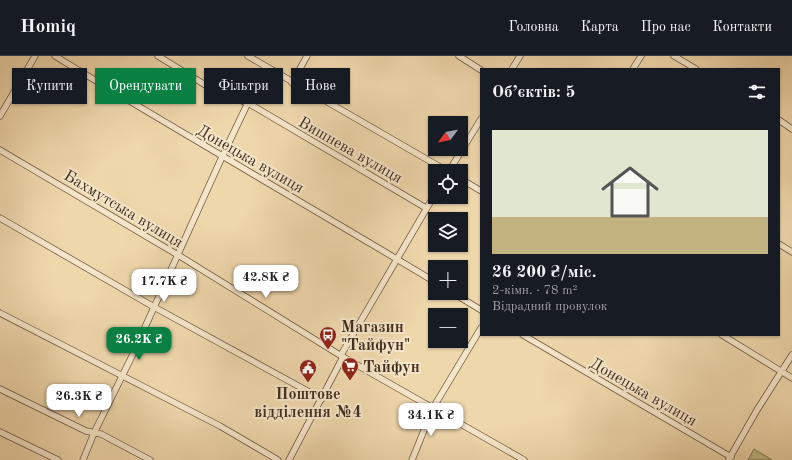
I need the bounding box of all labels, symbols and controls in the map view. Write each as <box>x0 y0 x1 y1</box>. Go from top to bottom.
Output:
text: Homiq <box>20 18 76 37</box>
text: Головна <box>508 20 559 34</box>
text: Карта <box>581 20 619 34</box>
text: Про нас <box>641 20 691 34</box>
text: Контакти <box>713 20 772 34</box>
chip: Купити <box>12 68 87 104</box>
chip: Орендувати <box>95 68 196 104</box>
chip: Фільтри <box>204 68 283 104</box>
chip: Нове <box>291 68 350 104</box>
icon: filters <box>746 81 768 103</box>
text: Об’єктів: 5 <box>492 84 575 101</box>
street label: Вишнева вулиця <box>295 115 405 187</box>
north arrow <box>428 116 468 156</box>
map controls <box>428 116 468 348</box>
street label: Донецька вулиця <box>194 123 306 197</box>
icon: home <box>594 156 666 228</box>
button: locate <box>428 164 468 204</box>
street label: Бахмутська вулиця <box>61 168 185 252</box>
button: layers <box>428 212 468 252</box>
button: + <box>428 260 468 300</box>
text: 26 200 ₴/міс. <box>492 264 596 281</box>
pin: 42.8K ₴ <box>229 265 303 299</box>
pin: 17.7K ₴ <box>127 269 201 303</box>
text: 42.8K ₴ <box>242 271 290 284</box>
text: 17.7K ₴ <box>140 275 188 288</box>
text: 2-кімн. · 78 m² <box>492 284 578 297</box>
text: Відрадний провулок <box>492 300 607 313</box>
button: − <box>428 308 468 348</box>
place label: Магазин "Тайфун" <box>341 320 410 354</box>
bus stop icon: Магазин "Тайфун" <box>318 325 338 350</box>
pin: 26.2K ₴ <box>102 327 176 361</box>
text: 26.2K ₴ <box>115 333 163 346</box>
supermarket icon: Тайфун <box>340 356 360 381</box>
street label: Донецька вулиця <box>587 356 699 430</box>
public building icon: Поштове відділення №4 <box>298 358 318 383</box>
place label: Тайфун <box>363 360 420 376</box>
pin: 26.3K ₴ <box>42 384 116 418</box>
place label: Поштове відділення №4 <box>254 387 362 421</box>
text: 26.3K ₴ <box>55 390 103 403</box>
pin: 34.1K ₴ <box>394 403 468 437</box>
text: 34.1K ₴ <box>407 409 455 422</box>

